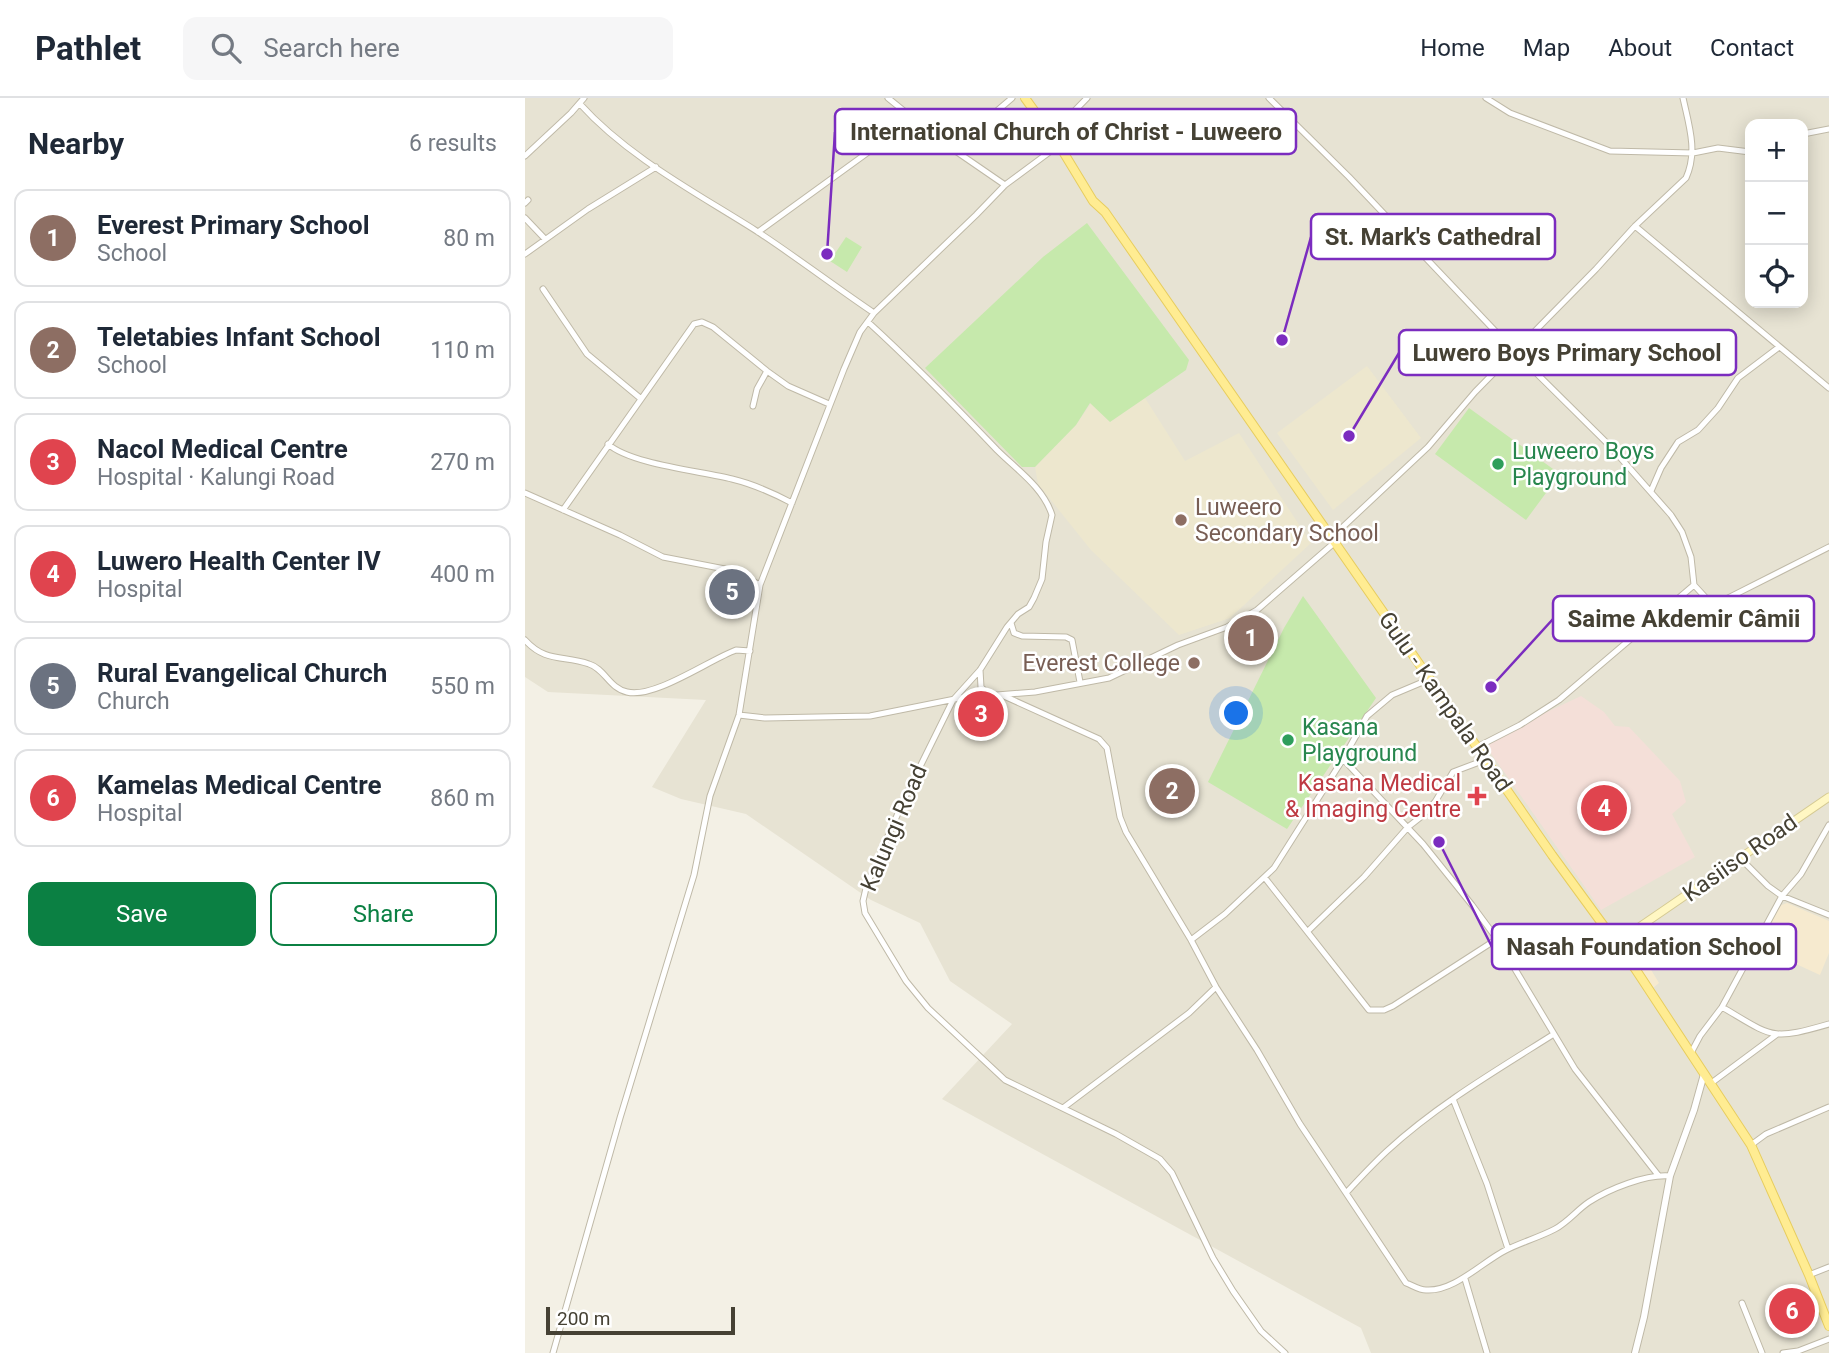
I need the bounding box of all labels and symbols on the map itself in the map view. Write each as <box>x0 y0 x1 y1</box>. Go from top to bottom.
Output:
callout: International Church of Christ - Luweero <box>835 109 1296 154</box>
text: International Church of Christ - Luweero <box>850 118 1282 146</box>
callout: St. Mark's Cathedral <box>1311 214 1555 259</box>
text: St. Mark's Cathedral <box>1325 223 1541 251</box>
callout: Luwero Boys Primary School <box>1399 330 1736 375</box>
text: Luwero Boys Primary School <box>1412 339 1722 367</box>
place label: Luweero Boys Playground <box>1512 438 1655 491</box>
marker: Luweero Boys Playground <box>1490 456 1506 472</box>
place label: Luweero Secondary School <box>1195 494 1379 547</box>
marker: Luweero Secondary School <box>1173 512 1189 528</box>
pin: 5 <box>709 566 755 618</box>
callout: Saime Akdemir Câmii <box>1553 596 1814 641</box>
text: Saime Akdemir Câmii <box>1568 605 1800 633</box>
street label: Gulu - Kampala Road <box>1373 607 1517 797</box>
pin: 1 <box>1228 612 1274 664</box>
place label: Everest College <box>1023 650 1180 677</box>
marker: Everest College <box>1186 655 1202 671</box>
pin: 3 <box>958 688 1004 740</box>
your location <box>1219 696 1253 730</box>
place label: Kasana Playground <box>1302 714 1417 767</box>
marker: Kasana Playground <box>1280 732 1296 748</box>
street label: Kalungi Road <box>855 761 933 895</box>
pin: 2 <box>1149 765 1195 817</box>
place label: Kasana Medical & Imaging Centre <box>1285 770 1461 823</box>
pin: 4 <box>1581 782 1627 834</box>
marker: Kasana Medical & Imaging Centre <box>1467 786 1487 806</box>
street label: Kasiiso Road <box>1678 809 1802 907</box>
callout: Nasah Foundation School <box>1492 924 1796 969</box>
text: Nasah Foundation School <box>1506 933 1782 961</box>
pin: 6 <box>1769 1285 1815 1337</box>
scale bar <box>546 1304 735 1336</box>

